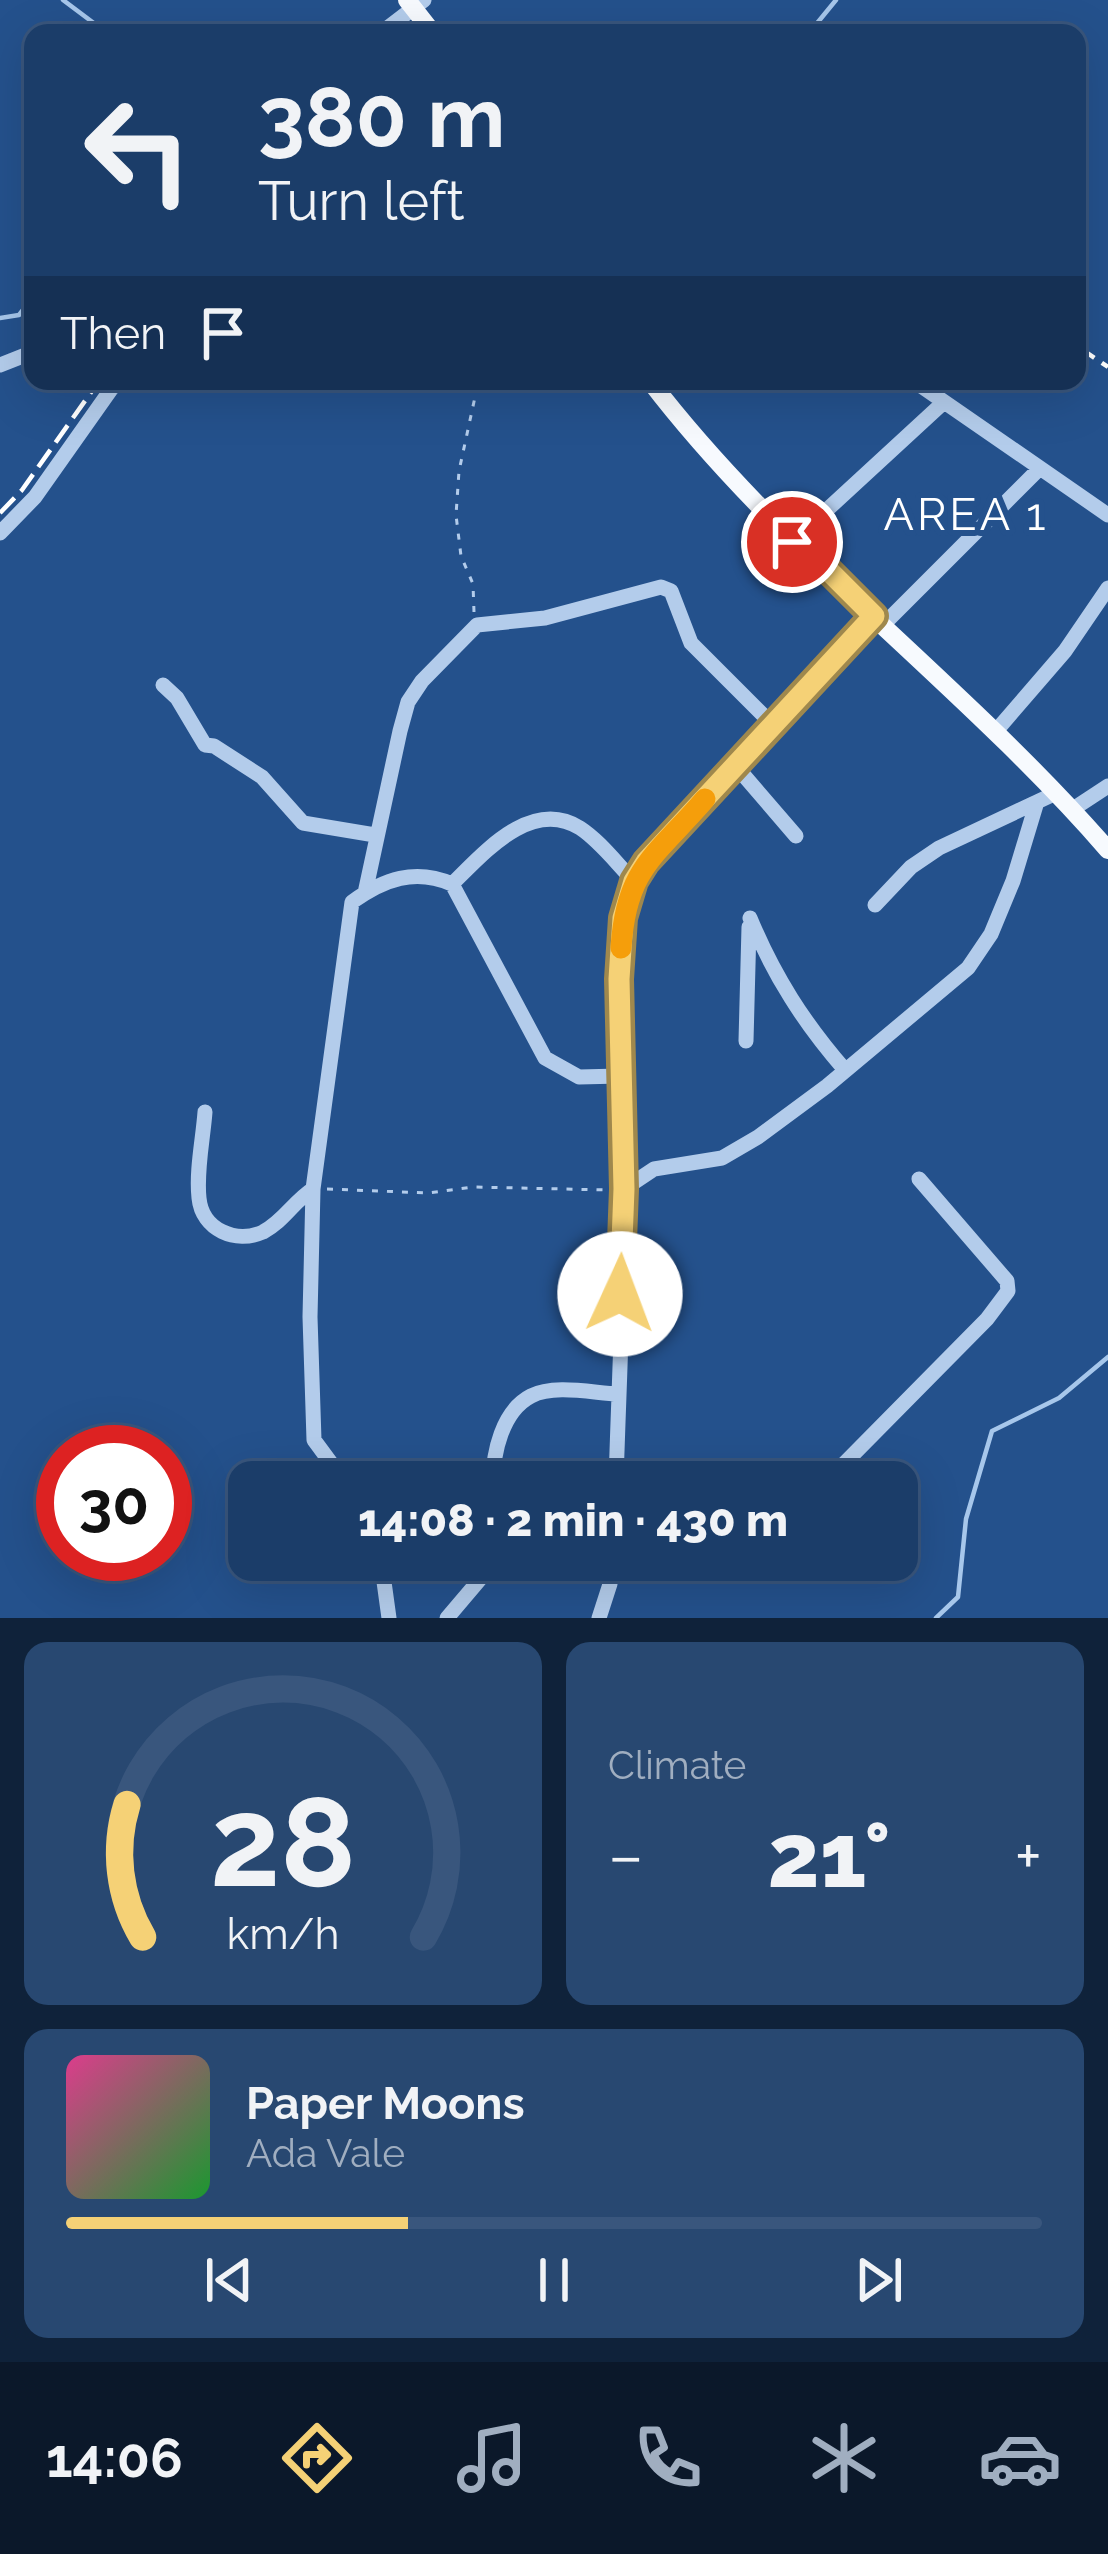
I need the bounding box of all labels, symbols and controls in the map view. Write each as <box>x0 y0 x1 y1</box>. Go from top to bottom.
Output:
text: 380 m <box>258 68 506 167</box>
icon: left <box>60 72 216 228</box>
text: Turn left <box>258 169 465 233</box>
icon: arrive <box>190 300 256 366</box>
text: Then <box>60 307 166 360</box>
district label: AREA 1 <box>884 488 1048 541</box>
pin <box>741 491 843 593</box>
icon: arrive <box>759 509 825 575</box>
position arrow <box>557 1231 683 1357</box>
speed limit sign: 30 <box>36 1425 192 1581</box>
text: 14:08 · 2 min · 430 m <box>358 1494 788 1547</box>
text: Climate <box>608 1742 746 1788</box>
text: 28 <box>210 1769 356 1915</box>
text: 21° <box>768 1802 891 1908</box>
text: − <box>608 1817 644 1894</box>
text: + <box>1015 1817 1042 1894</box>
text: km/h <box>226 1908 340 1958</box>
text: Paper Moons <box>246 2077 525 2130</box>
text: Ada Vale <box>246 2130 405 2176</box>
icon: previous <box>196 2247 262 2313</box>
icon: pause <box>521 2247 587 2313</box>
icon: next <box>846 2247 912 2313</box>
icon: directions <box>275 2416 359 2500</box>
icon: music <box>450 2416 534 2500</box>
icon: phone <box>626 2416 710 2500</box>
icon: climate <box>802 2416 886 2500</box>
icon: car <box>978 2416 1062 2500</box>
text: 14:06 <box>46 2426 183 2490</box>

